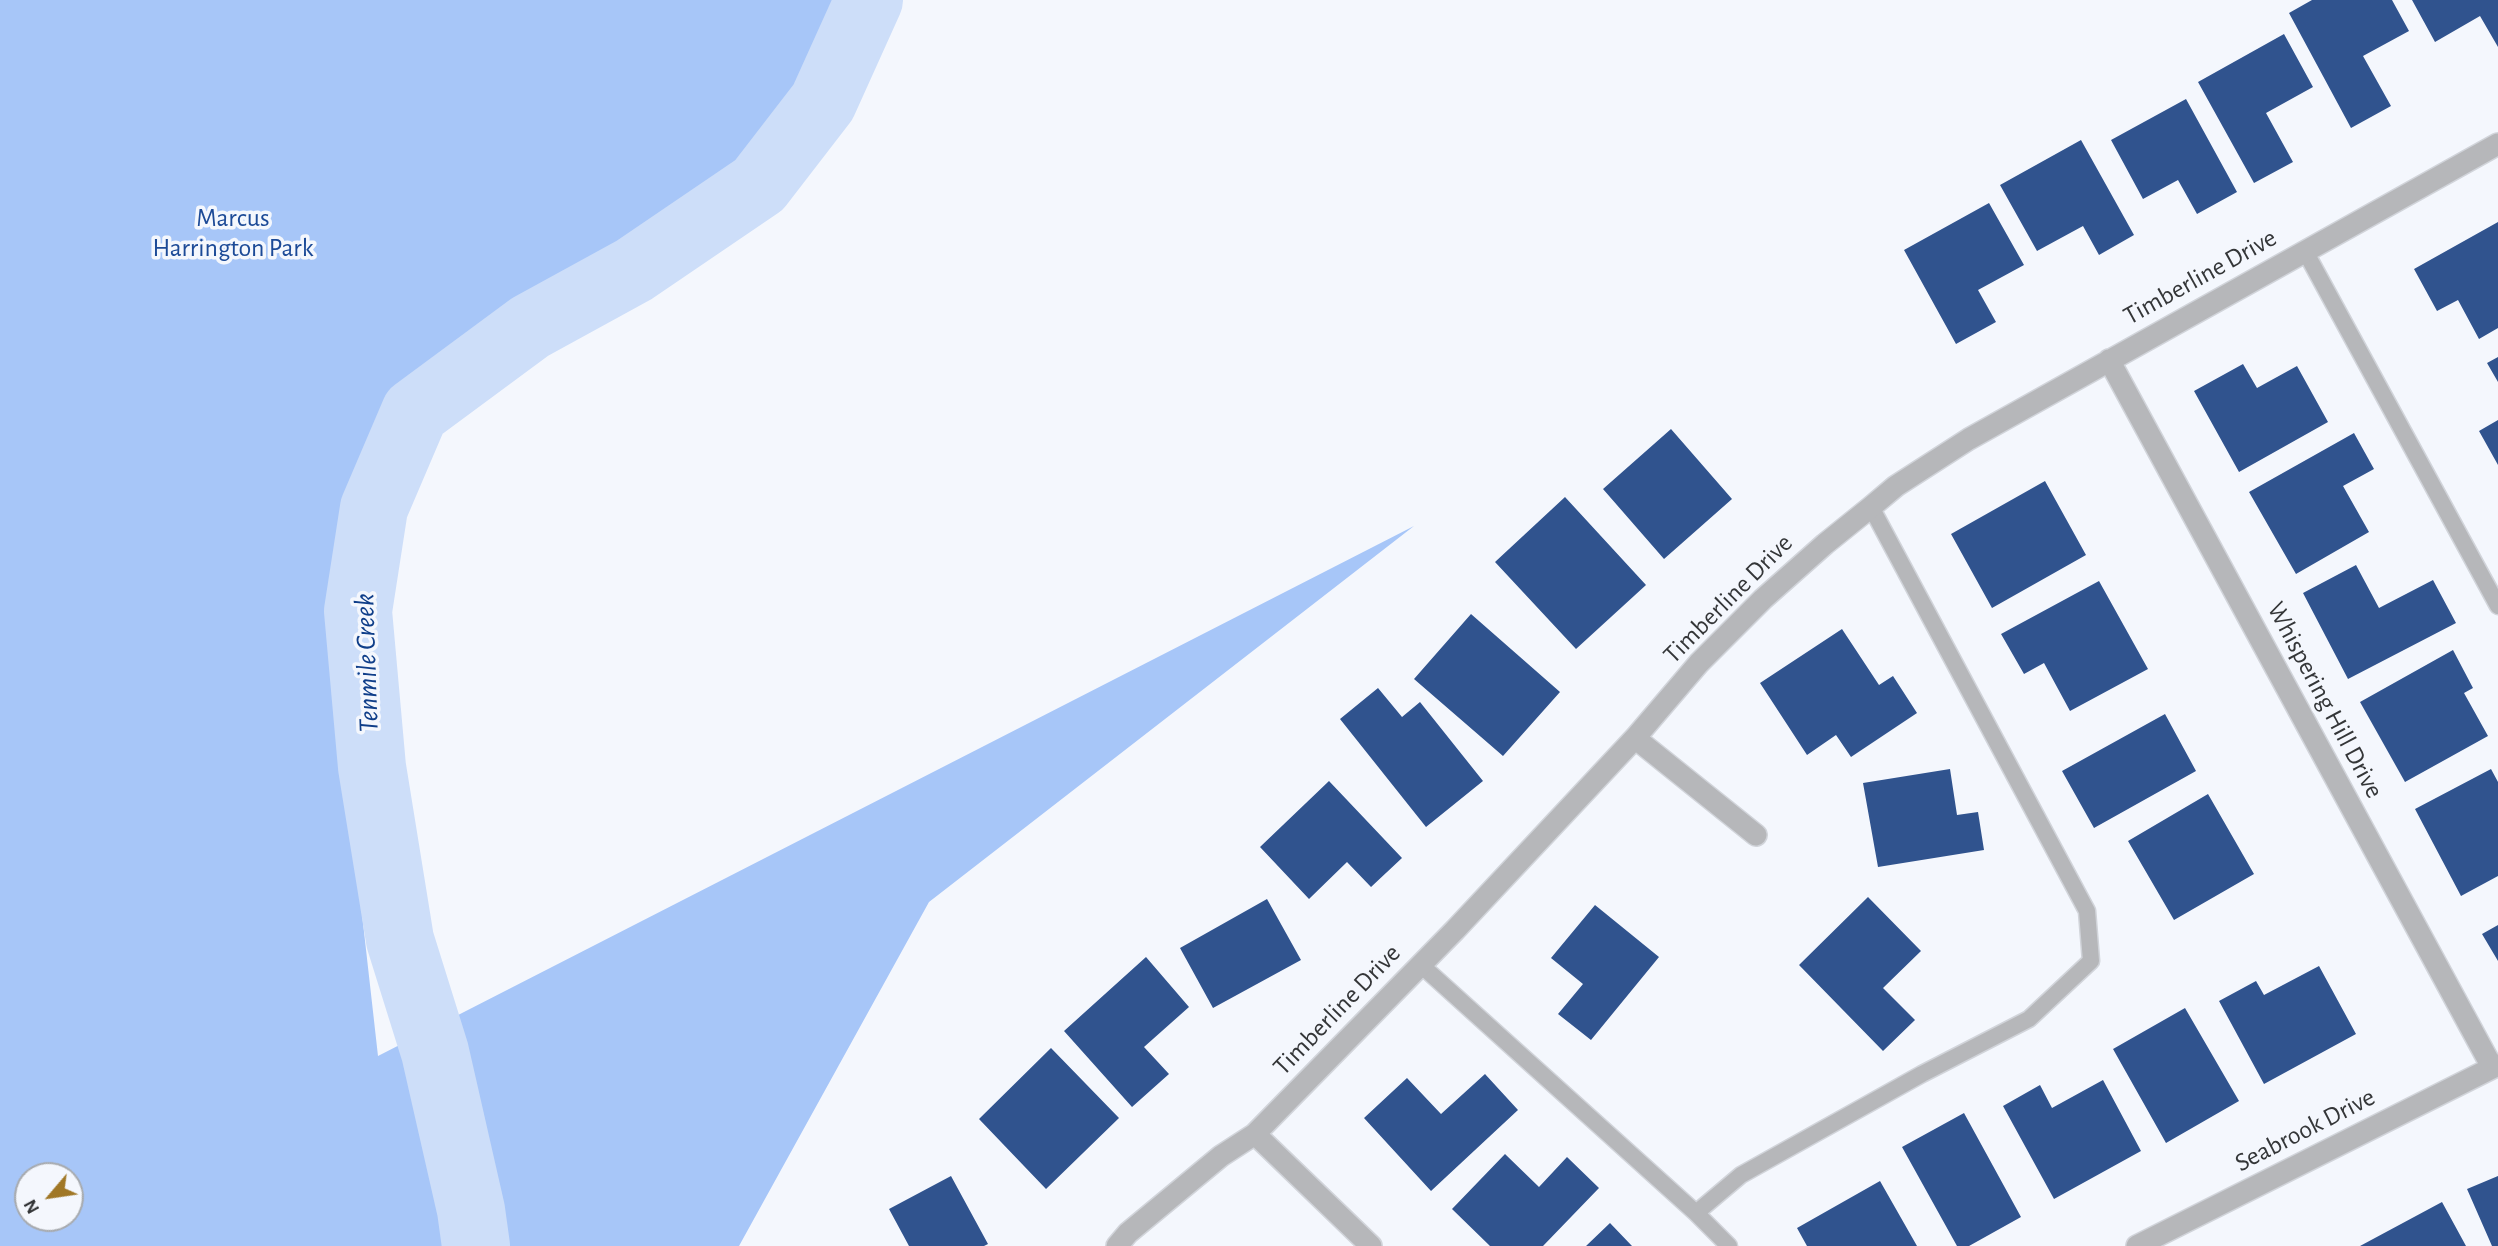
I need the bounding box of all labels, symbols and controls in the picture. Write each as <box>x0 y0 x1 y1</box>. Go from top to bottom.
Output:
park label: Marcus Harrington Park <box>152 202 314 264</box>
street label: Timberline Drive <box>2118 222 2282 332</box>
street label: Timberline Drive <box>1657 528 1799 670</box>
water label: Tenmile Creek <box>348 593 386 733</box>
street label: Whispering Hill Drive <box>2260 596 2390 804</box>
street label: Timberline Drive <box>1267 938 1407 1082</box>
street label: Seabrook Drive <box>2230 1081 2380 1179</box>
north arrow <box>14 1162 84 1232</box>
text: N <box>20 1196 43 1217</box>

